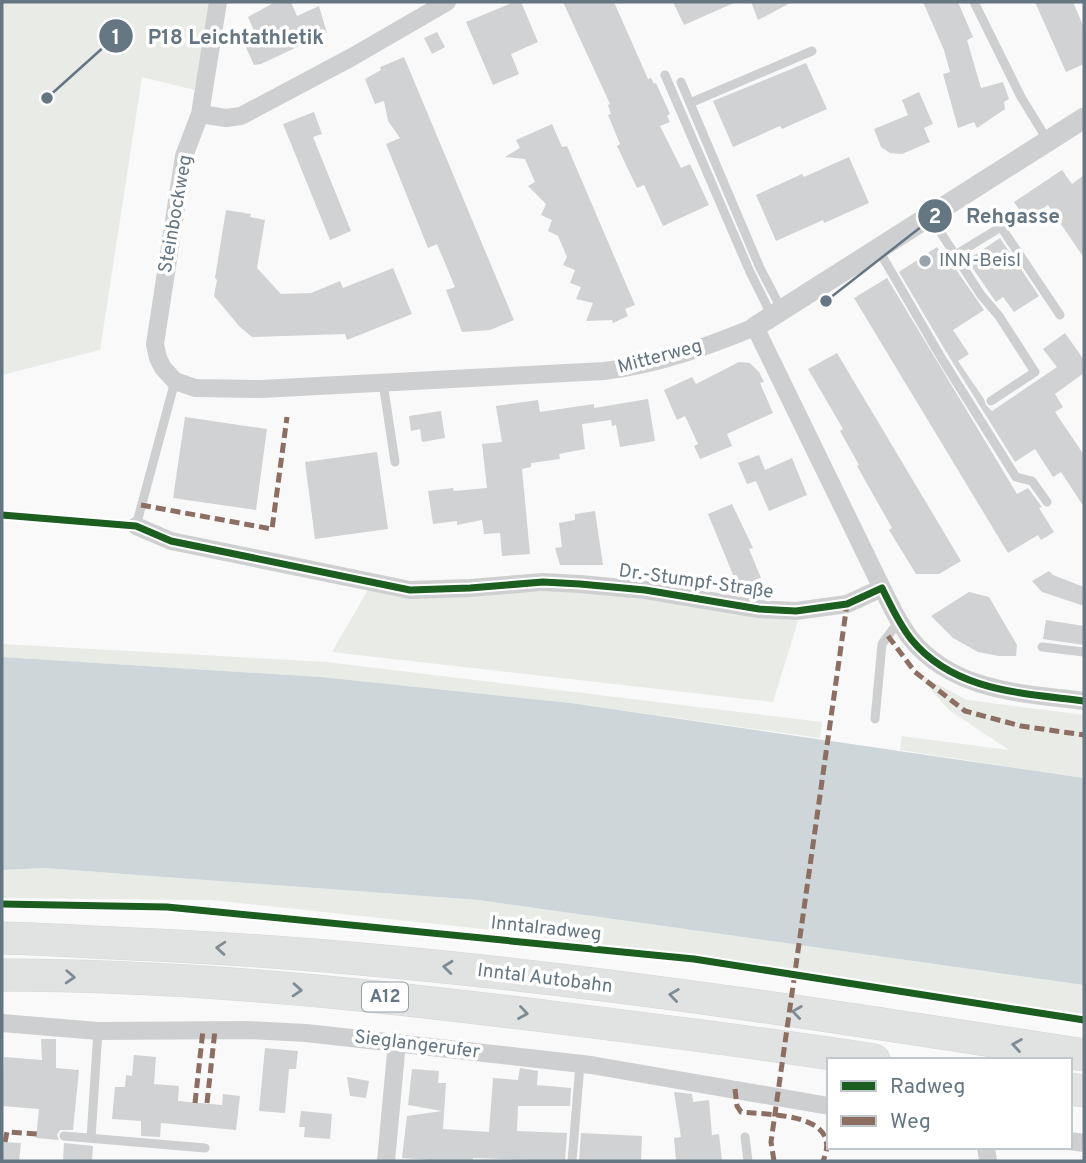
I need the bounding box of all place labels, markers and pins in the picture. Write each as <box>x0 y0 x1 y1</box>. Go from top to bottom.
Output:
callout: P18 Leichtathletik <box>99 15 338 57</box>
callout: Rehgasse <box>917 195 1074 237</box>
place label: INN-Beisl <box>939 249 1021 273</box>
marker: INN-Beisl <box>917 253 933 269</box>

